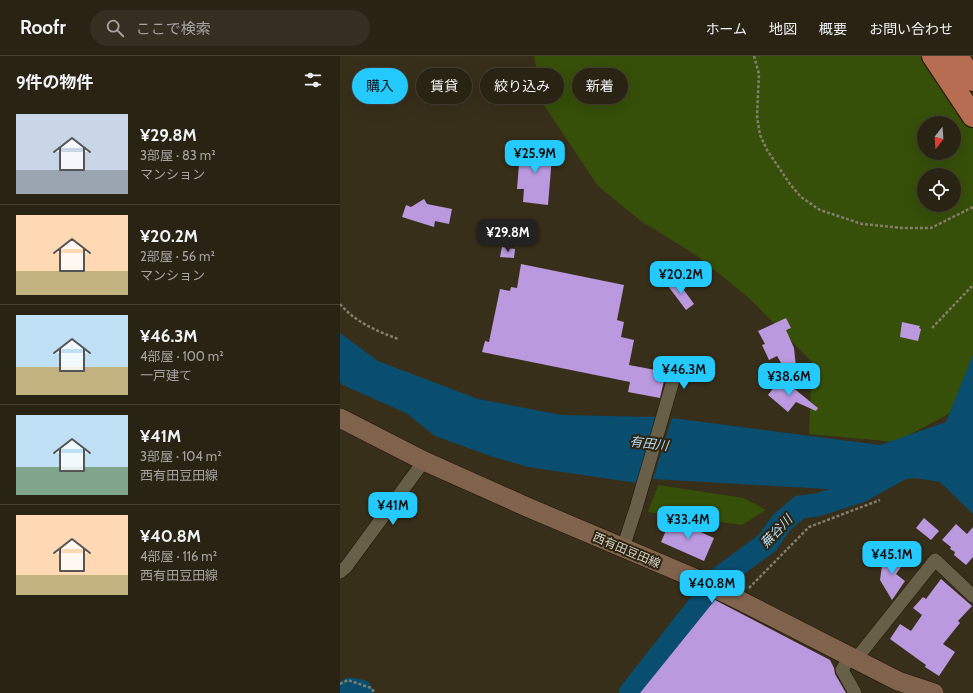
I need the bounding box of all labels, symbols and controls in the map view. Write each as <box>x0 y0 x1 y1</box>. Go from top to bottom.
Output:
search box <box>90 10 370 46</box>
text: Roofr <box>20 16 66 39</box>
icon: search <box>104 17 126 39</box>
text: ここで検索 <box>136 20 211 38</box>
text: ホーム <box>705 20 747 38</box>
text: 地図 <box>769 20 797 38</box>
text: 概要 <box>819 20 847 38</box>
text: お問い合わせ <box>869 20 953 38</box>
chip: 購入 <box>352 68 408 104</box>
chip: 賃貸 <box>416 68 472 104</box>
chip: 絞り込み <box>480 68 564 104</box>
chip: 新着 <box>572 68 628 104</box>
icon: filters <box>302 69 324 91</box>
text: 9件の物件 <box>16 72 94 92</box>
north arrow <box>917 116 961 160</box>
map controls <box>917 116 961 212</box>
text: ¥29.8M <box>140 125 197 145</box>
icon: home <box>48 130 96 178</box>
pin: ¥25.9M <box>502 140 568 174</box>
text: ¥25.9M <box>514 145 556 161</box>
text: 3部屋 · 83 m² <box>140 147 216 163</box>
text: マンション <box>140 166 205 182</box>
button: locate <box>917 168 961 212</box>
pin: ¥29.8M <box>475 219 541 253</box>
text: ¥29.8M <box>486 224 530 240</box>
text: ¥20.2M <box>140 226 198 246</box>
icon: home <box>48 231 96 279</box>
text: 2部屋 · 56 m² <box>140 248 215 264</box>
pin: ¥20.2M <box>648 261 714 295</box>
text: ¥20.2M <box>659 266 703 282</box>
text: マンション <box>140 267 205 283</box>
text: ¥46.3M <box>140 326 197 346</box>
icon: home <box>48 331 96 379</box>
text: 4部屋 · 100 m² <box>140 348 224 364</box>
pin: ¥46.3M <box>651 356 717 390</box>
text: ¥46.3M <box>662 361 706 377</box>
pin: ¥38.6M <box>756 363 822 397</box>
text: 一戸建て <box>140 367 192 383</box>
text: ¥38.6M <box>767 368 811 384</box>
text: ¥41M <box>140 426 181 446</box>
icon: home <box>48 431 96 479</box>
water label: 有田川 <box>629 433 671 454</box>
text: 3部屋 · 104 m² <box>140 448 221 464</box>
text: 西有田豆田線 <box>140 467 218 483</box>
pin: ¥41M <box>369 492 417 526</box>
text: ¥41M <box>377 497 409 513</box>
pin: ¥33.4M <box>655 506 721 540</box>
water label: 蕪谷川 <box>757 510 797 551</box>
text: ¥33.4M <box>666 511 710 527</box>
text: ¥40.8M <box>140 526 201 546</box>
street label: 西有田豆田線 <box>591 529 663 571</box>
icon: home <box>48 531 96 579</box>
pin: ¥45.1M <box>859 541 925 575</box>
text: ¥45.1M <box>871 546 913 562</box>
text: 4部屋 · 116 m² <box>140 548 217 564</box>
text: 西有田豆田線 <box>140 567 218 583</box>
pin: ¥40.8M <box>679 570 745 604</box>
text: ¥40.8M <box>689 575 735 591</box>

